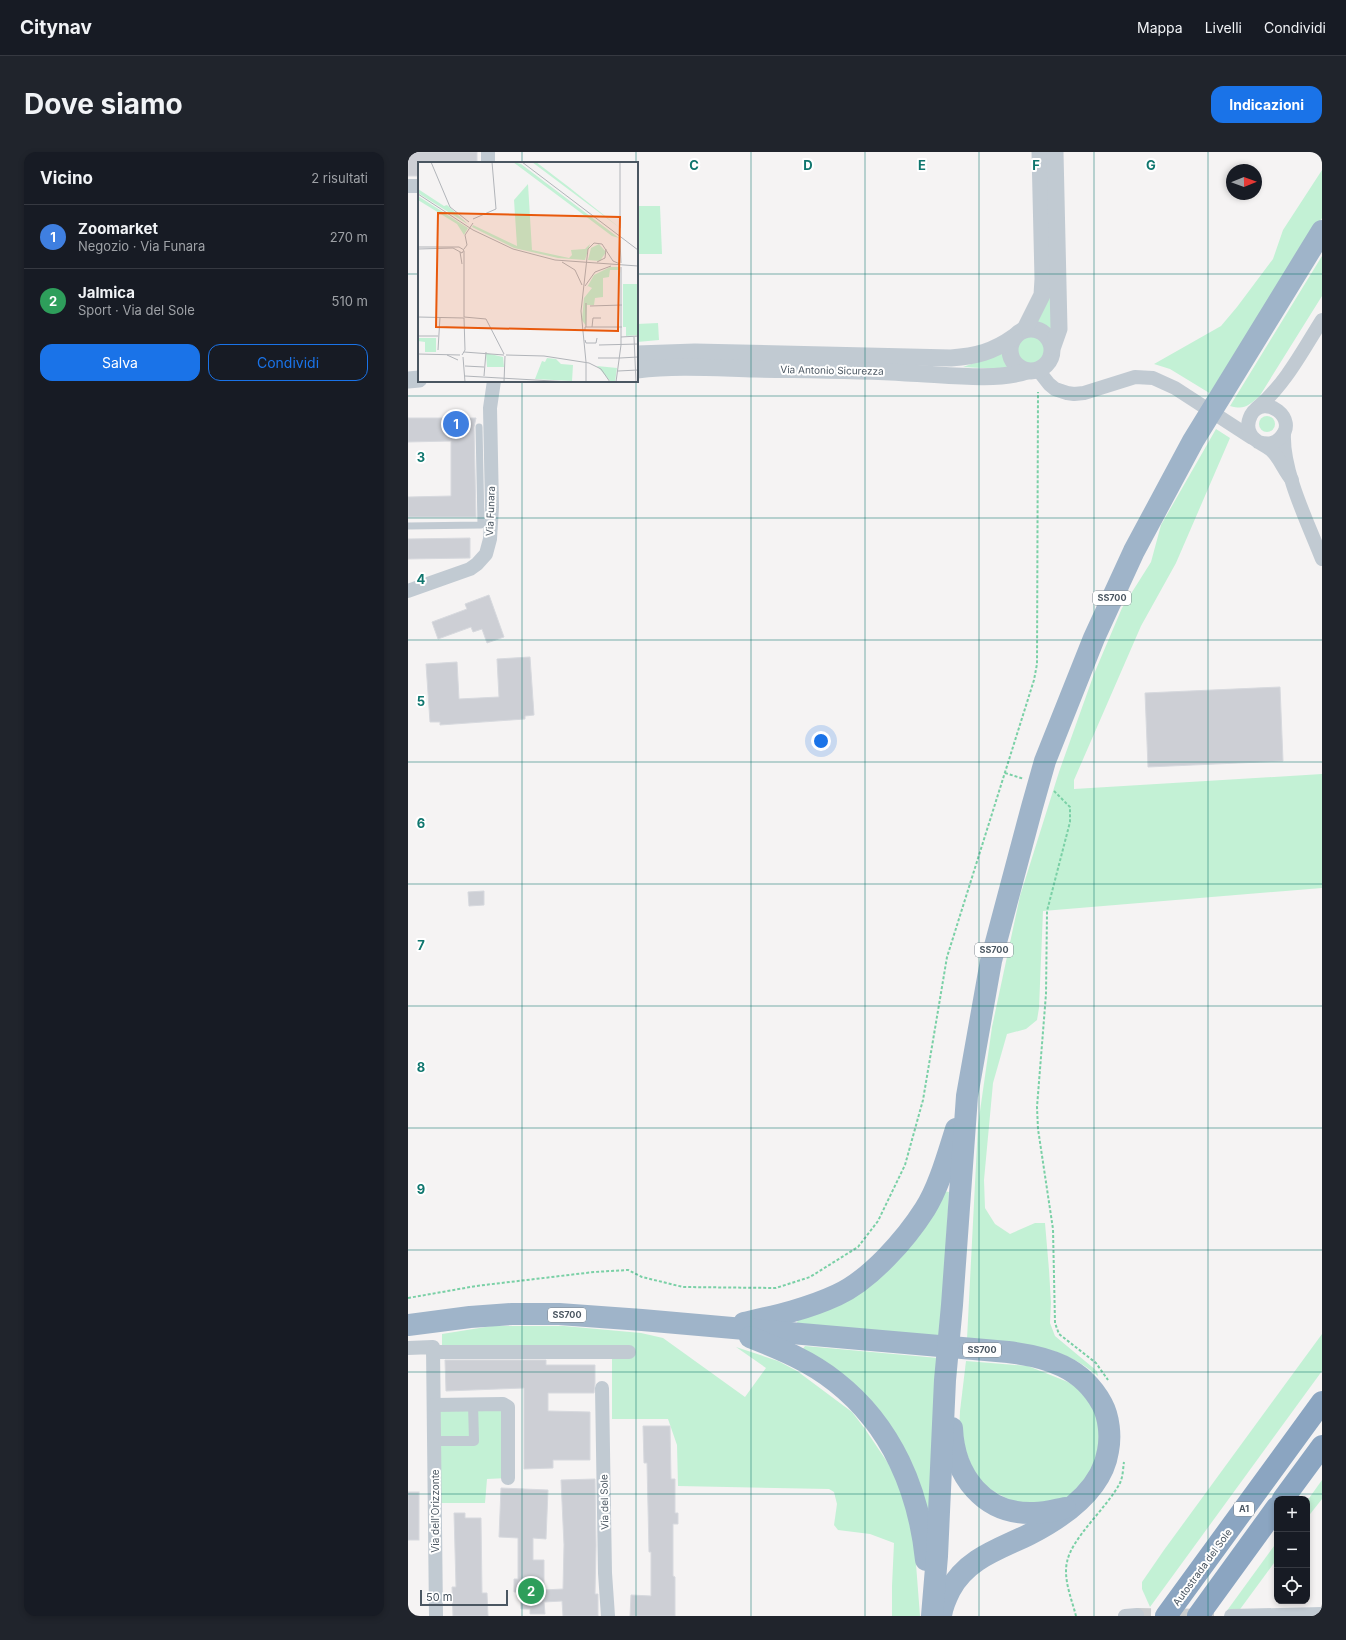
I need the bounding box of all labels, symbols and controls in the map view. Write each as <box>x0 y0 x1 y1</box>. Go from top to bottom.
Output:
text: Citynav <box>20 16 92 39</box>
text: Mappa <box>1137 19 1183 36</box>
text: Livelli <box>1205 19 1242 36</box>
text: Condividi <box>1264 19 1326 36</box>
button: Indicazioni <box>1211 86 1322 123</box>
text: Dove siamo <box>24 87 183 121</box>
text: C <box>689 157 699 173</box>
text: D <box>803 157 813 173</box>
text: E <box>918 157 926 173</box>
text: F <box>1032 157 1040 173</box>
text: G <box>1146 157 1156 173</box>
inset map <box>418 162 638 382</box>
north arrow <box>1226 164 1262 200</box>
text: Vicino <box>40 168 93 188</box>
text: 2 risultati <box>311 170 368 186</box>
text: Zoomarket <box>78 219 158 238</box>
text: 1 <box>50 229 56 245</box>
text: 270 m <box>330 229 368 245</box>
text: Negozio · Via Funara <box>78 238 205 254</box>
text: Jalmica <box>78 283 135 302</box>
text: 2 <box>49 293 57 309</box>
text: 510 m <box>332 293 368 309</box>
text: Sport · Via del Sole <box>78 302 195 318</box>
button: Salva <box>40 344 200 381</box>
button: Condividi <box>208 344 368 381</box>
street label: Via Antonio Sicurezza <box>780 363 884 377</box>
pin: 1 <box>443 409 469 439</box>
text: 3 <box>417 449 425 465</box>
street label: Via Funara <box>483 486 497 536</box>
text: 4 <box>417 571 426 587</box>
road number: SS700 <box>1093 591 1131 605</box>
text: 5 <box>417 693 425 709</box>
your location <box>811 731 831 751</box>
text: 6 <box>417 815 425 831</box>
text: 7 <box>417 937 425 953</box>
road number: SS700 <box>975 943 1013 957</box>
text: 8 <box>417 1059 425 1075</box>
text: 9 <box>417 1181 425 1197</box>
road number: SS700 <box>548 1308 586 1322</box>
road number: SS700 <box>963 1343 1001 1357</box>
street label: Via dell'Orizzonte <box>429 1469 441 1553</box>
street label: Via del Sole <box>598 1474 610 1530</box>
map controls <box>1274 1496 1310 1604</box>
button: + <box>1274 1496 1310 1532</box>
road number: A1 <box>1234 1502 1254 1516</box>
street label: Autostrada del Sole <box>1170 1526 1234 1608</box>
button: − <box>1274 1532 1310 1568</box>
button: locate <box>1274 1568 1310 1604</box>
pin: 2 <box>518 1576 544 1606</box>
scale bar <box>420 1588 508 1607</box>
text: 50 m <box>426 1590 452 1604</box>

